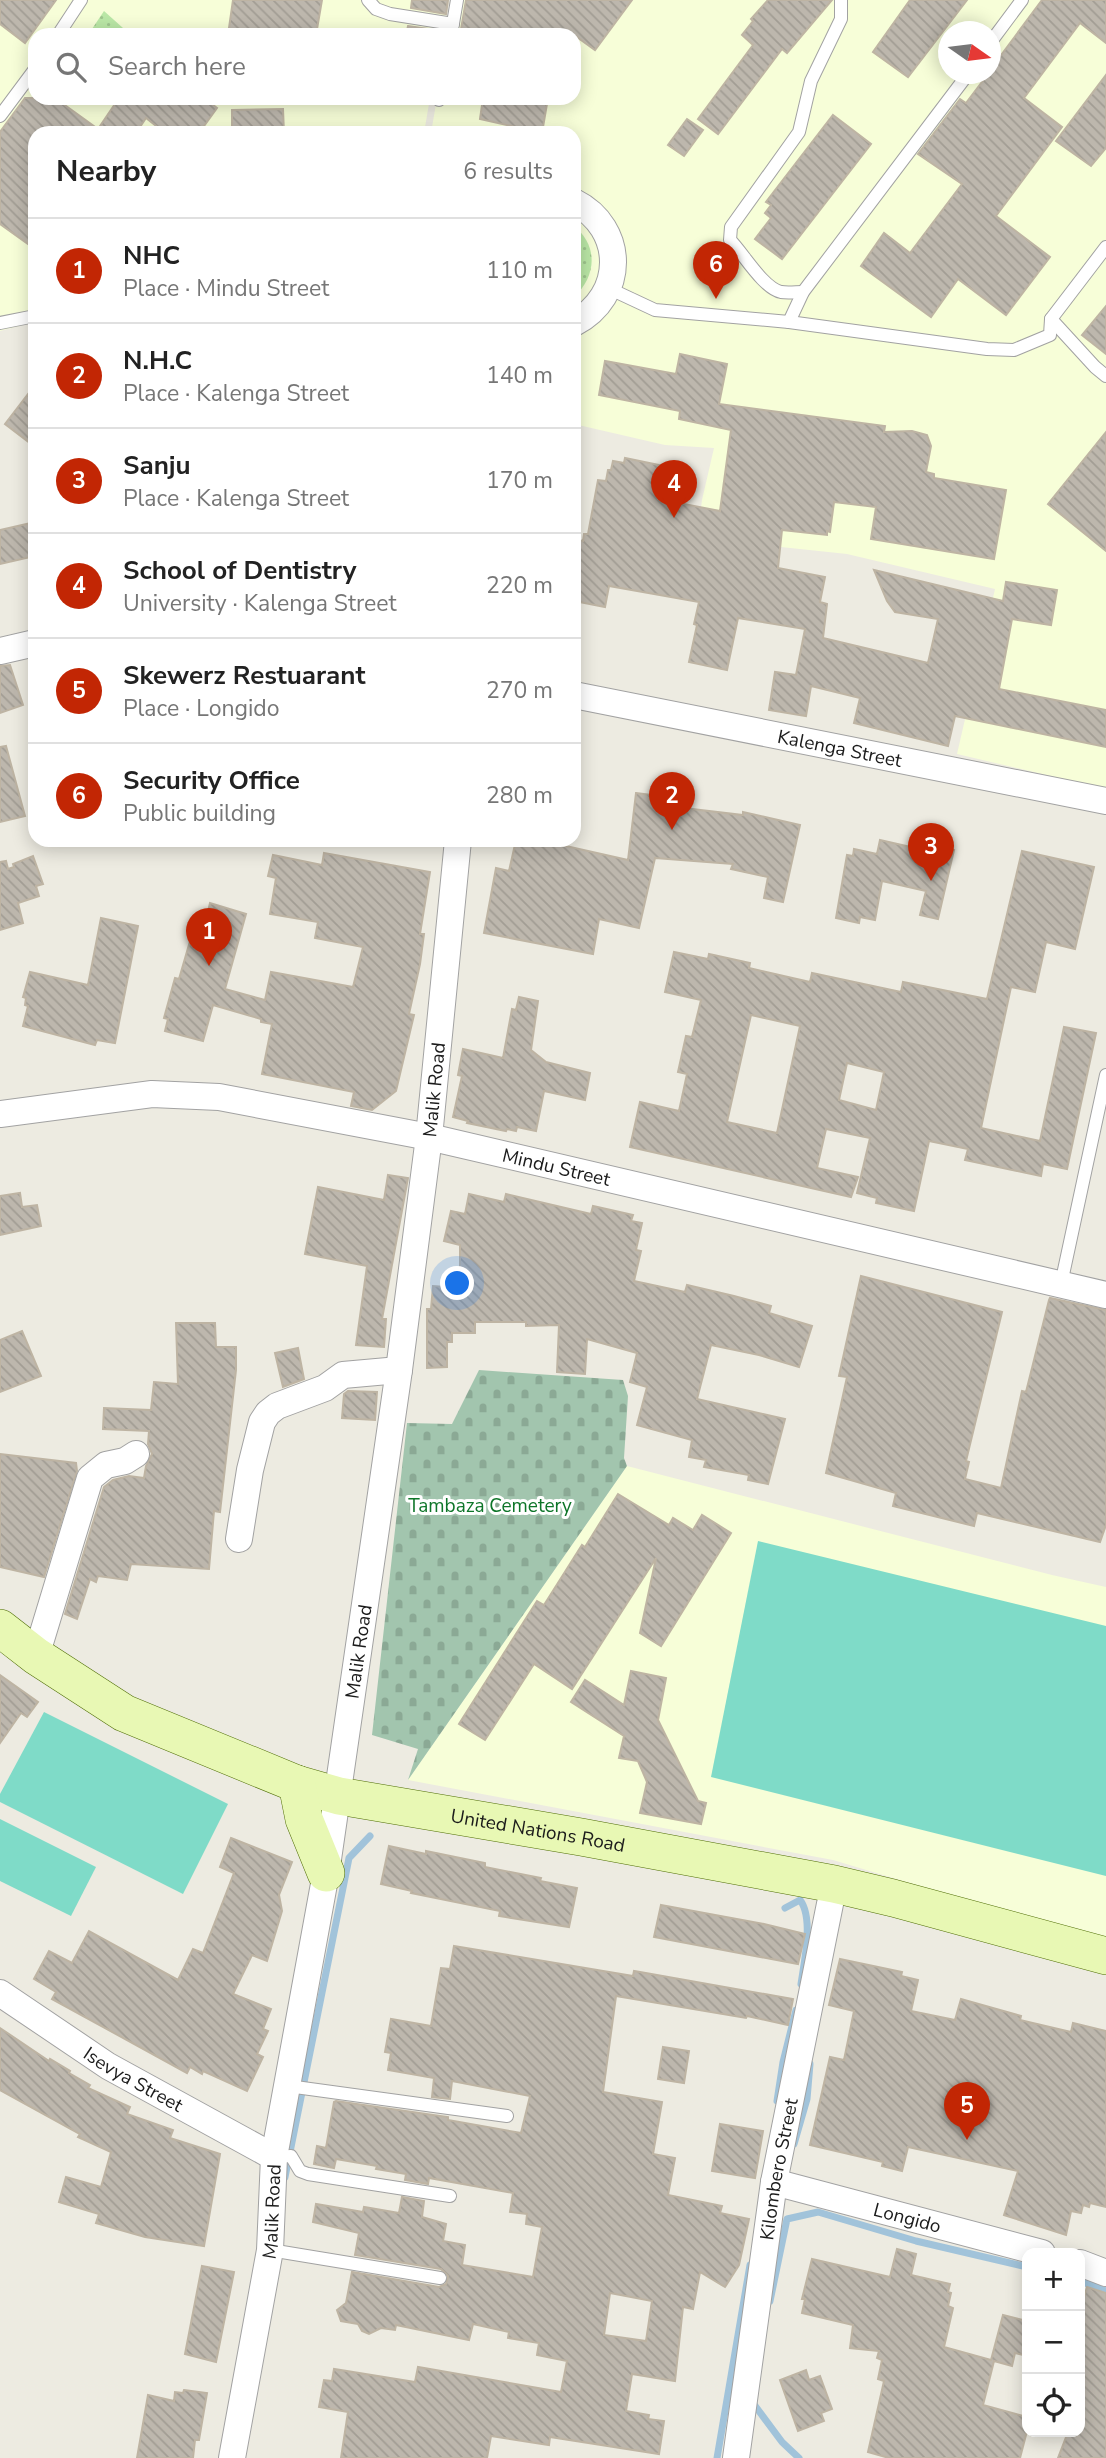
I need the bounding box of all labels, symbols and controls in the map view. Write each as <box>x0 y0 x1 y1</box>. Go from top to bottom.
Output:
north arrow <box>938 21 1001 84</box>
search box <box>28 28 581 105</box>
icon: search <box>52 48 90 86</box>
text: Search here <box>108 49 246 84</box>
text: Nearby <box>56 151 156 192</box>
text: 6 results <box>463 156 553 187</box>
text: NHC <box>123 238 180 273</box>
pin: 6 <box>693 241 739 299</box>
text: 1 <box>72 255 86 286</box>
text: 110 m <box>486 255 553 286</box>
text: Place · Mindu Street <box>123 273 329 304</box>
text: N.H.C <box>123 343 192 378</box>
text: 2 <box>72 360 86 391</box>
text: 140 m <box>486 360 553 391</box>
text: Place · Kalenga Street <box>123 378 349 409</box>
text: Sanju <box>123 448 191 483</box>
pin: 4 <box>651 460 697 518</box>
text: 3 <box>72 465 86 496</box>
text: 170 m <box>486 465 553 496</box>
text: Place · Kalenga Street <box>123 483 349 514</box>
text: School of Dentistry <box>123 553 356 588</box>
text: 4 <box>72 570 86 601</box>
text: 220 m <box>486 570 553 601</box>
text: University · Kalenga Street <box>123 588 397 619</box>
text: Skewerz Restuarant <box>123 658 366 693</box>
text: 5 <box>72 675 86 706</box>
text: 270 m <box>486 675 553 706</box>
text: Place · Longido <box>123 693 280 724</box>
street label: Kalenga Street <box>775 724 904 774</box>
text: Security Office <box>123 763 300 798</box>
pin: 2 <box>649 772 695 830</box>
text: 6 <box>72 780 86 811</box>
text: 280 m <box>486 780 553 811</box>
text: Public building <box>123 798 276 829</box>
pin: 3 <box>908 823 954 881</box>
pin: 1 <box>186 908 232 966</box>
street label: Malik Road <box>417 1041 452 1138</box>
street label: Mindu Street <box>500 1143 613 1193</box>
your location <box>440 1266 474 1300</box>
park label: Tambaza Cemetery <box>408 1493 572 1519</box>
street label: Malik Road <box>339 1603 379 1701</box>
street label: United Nations Road <box>449 1803 627 1859</box>
street label: Isevya Street <box>78 2041 188 2119</box>
pin: 5 <box>944 2082 990 2140</box>
street label: Kilombero Street <box>754 2096 805 2242</box>
street label: Malik Road <box>257 2163 288 2261</box>
street label: Longido <box>871 2197 944 2240</box>
map controls <box>1022 2248 1085 2437</box>
button: + <box>1022 2248 1085 2311</box>
button: − <box>1022 2311 1085 2374</box>
button: locate <box>1022 2374 1085 2437</box>

